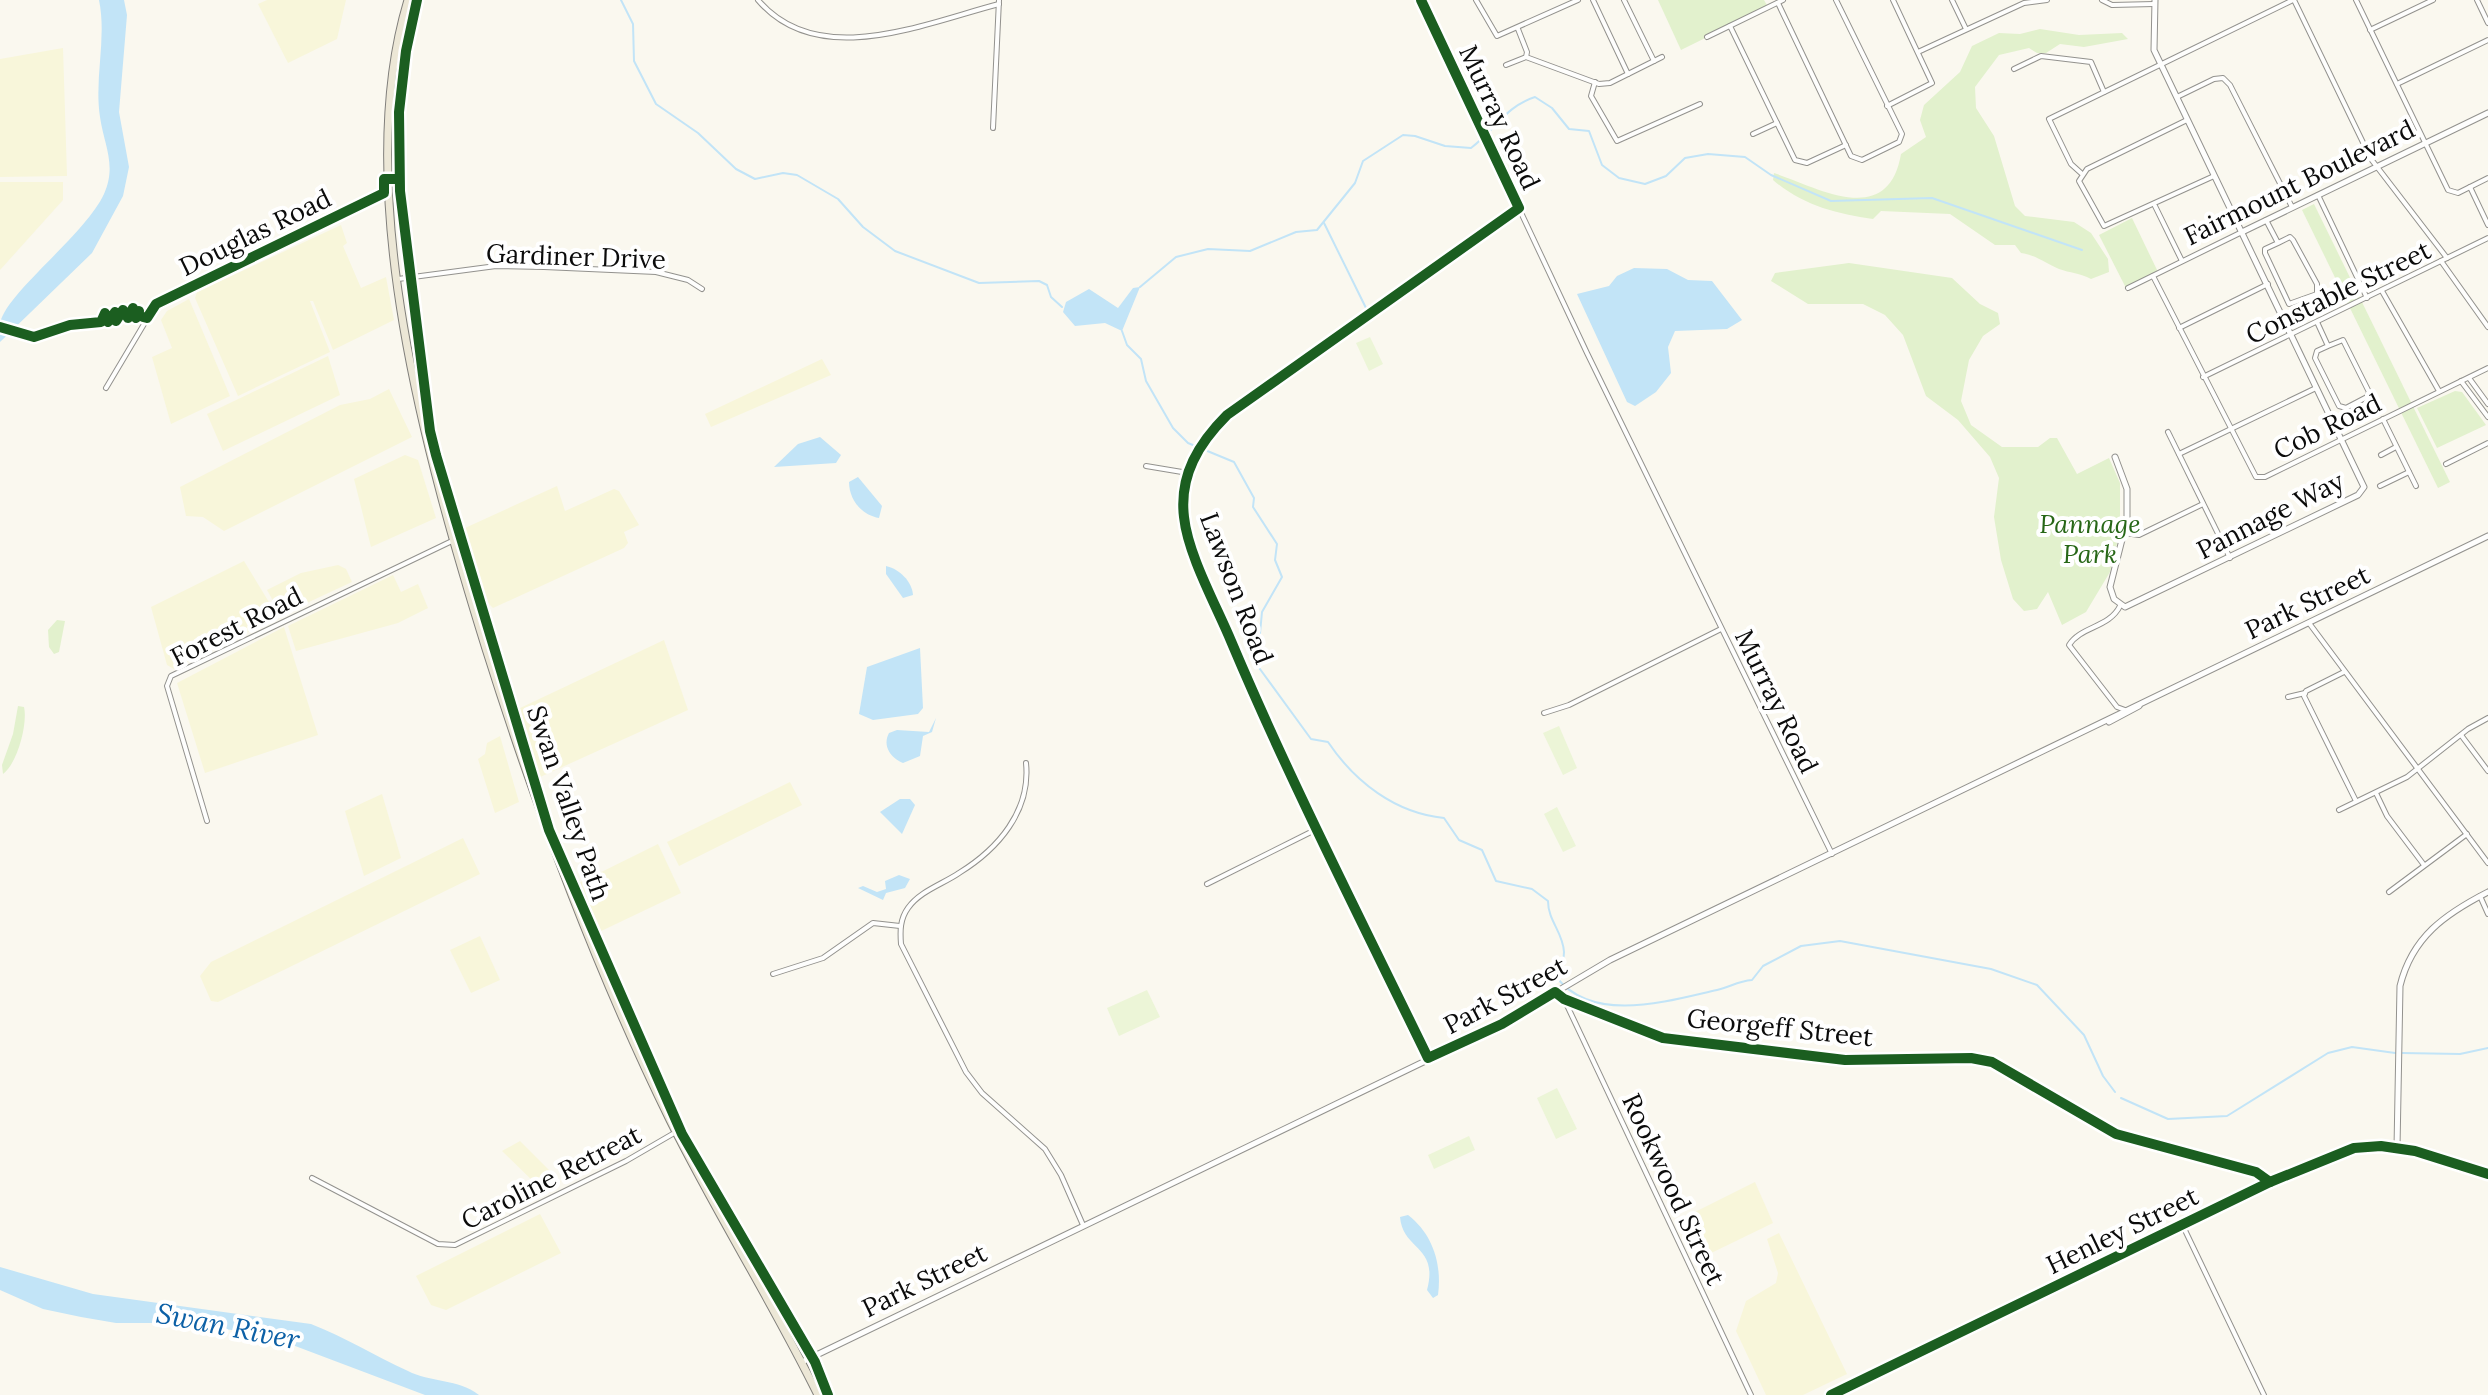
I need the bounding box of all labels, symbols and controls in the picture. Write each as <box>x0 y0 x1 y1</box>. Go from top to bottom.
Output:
street label: Murray Road <box>1452 39 1548 195</box>
street label: Fairmount Boulevard <box>2178 112 2420 252</box>
street label: Douglas Road <box>174 181 336 283</box>
street label: Constable Street <box>2240 233 2436 351</box>
street label: Gardiner Drive <box>485 236 667 276</box>
street label: Cob Road <box>2268 386 2386 466</box>
street label: Pannage Way <box>2191 464 2349 566</box>
park label: Pannage Park <box>2039 507 2141 570</box>
street label: Lawson Road <box>1193 508 1281 668</box>
street label: Park Street <box>2239 558 2375 646</box>
street label: Forest Road <box>165 579 307 673</box>
street label: Murray Road <box>1728 624 1826 778</box>
street label: Swan Valley Path <box>520 701 618 905</box>
street label: Park Street <box>1438 949 1572 1041</box>
street label: Georgeff Street <box>1685 1001 1875 1053</box>
street label: Rookwood Street <box>1615 1088 1733 1290</box>
street label: Caroline Retreat <box>456 1117 646 1237</box>
street label: Henley Street <box>2041 1179 2203 1281</box>
street label: Park Street <box>856 1236 992 1324</box>
water label: Swan River <box>153 1294 303 1358</box>

